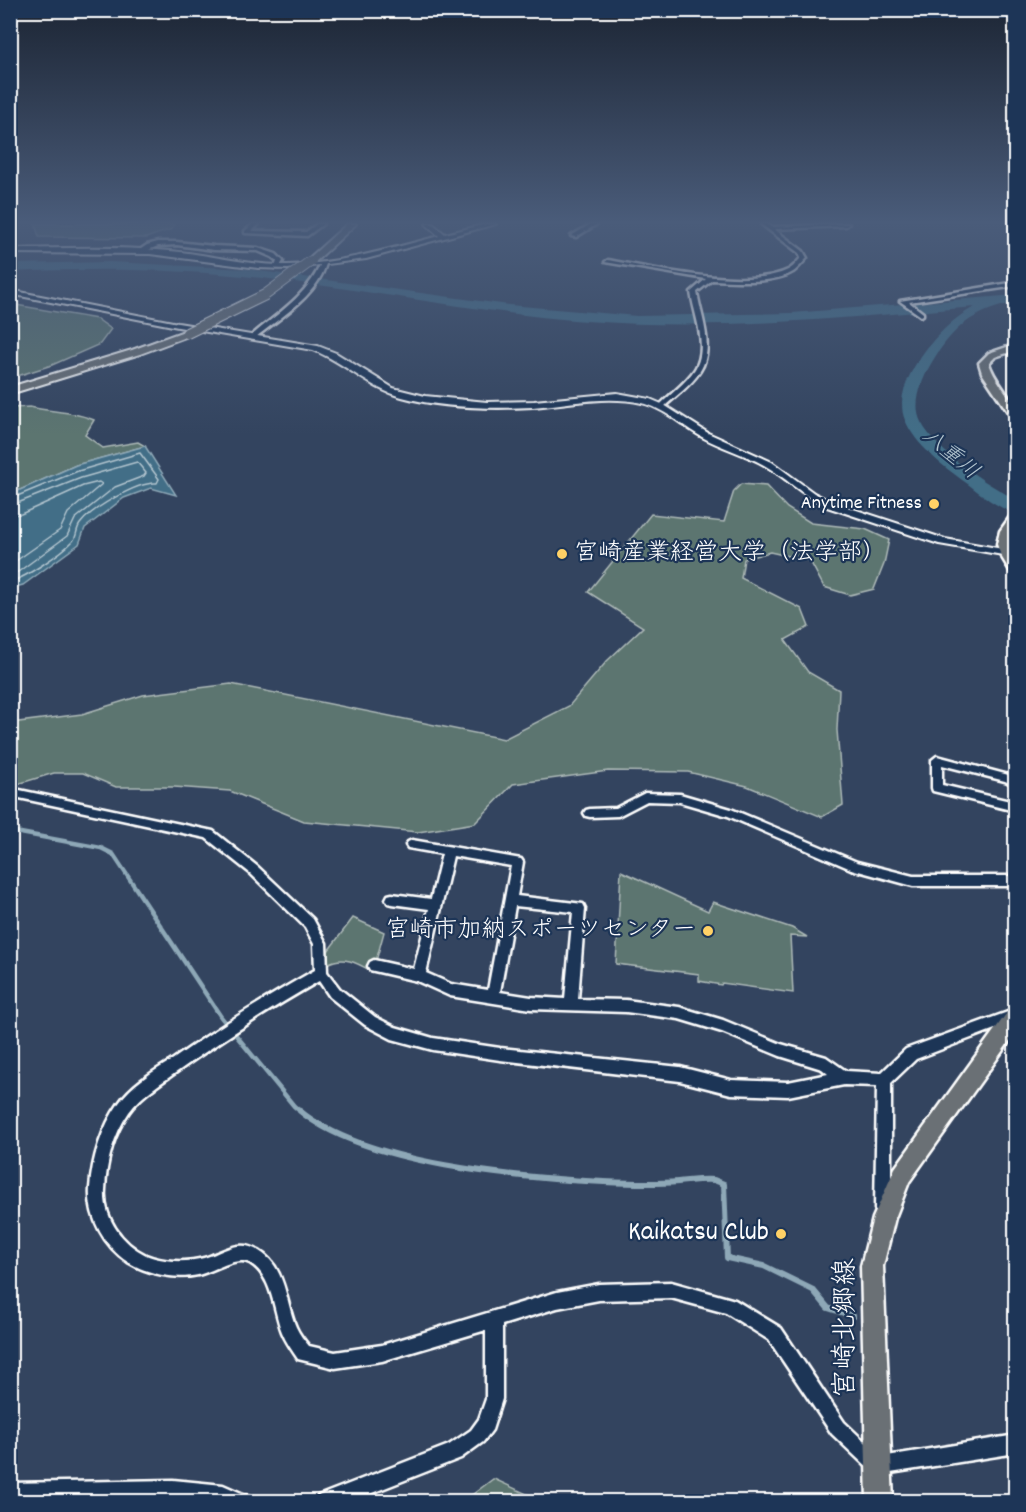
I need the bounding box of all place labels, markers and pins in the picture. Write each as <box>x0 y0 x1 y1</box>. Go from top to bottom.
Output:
place label: Anytime Fitness <box>801 490 922 518</box>
marker: Anytime Fitness <box>927 497 941 511</box>
place label: 宮崎産業経営大学（法学部） <box>574 537 886 571</box>
marker: 宮崎産業経営大学（法学部） <box>555 547 569 561</box>
place label: 宮崎市加納スポーツセンター <box>385 914 696 948</box>
marker: 宮崎市加納スポーツセンター <box>701 924 715 938</box>
place label: Kaikatsu Club <box>628 1214 769 1254</box>
marker: Kaikatsu Club <box>774 1227 788 1241</box>

